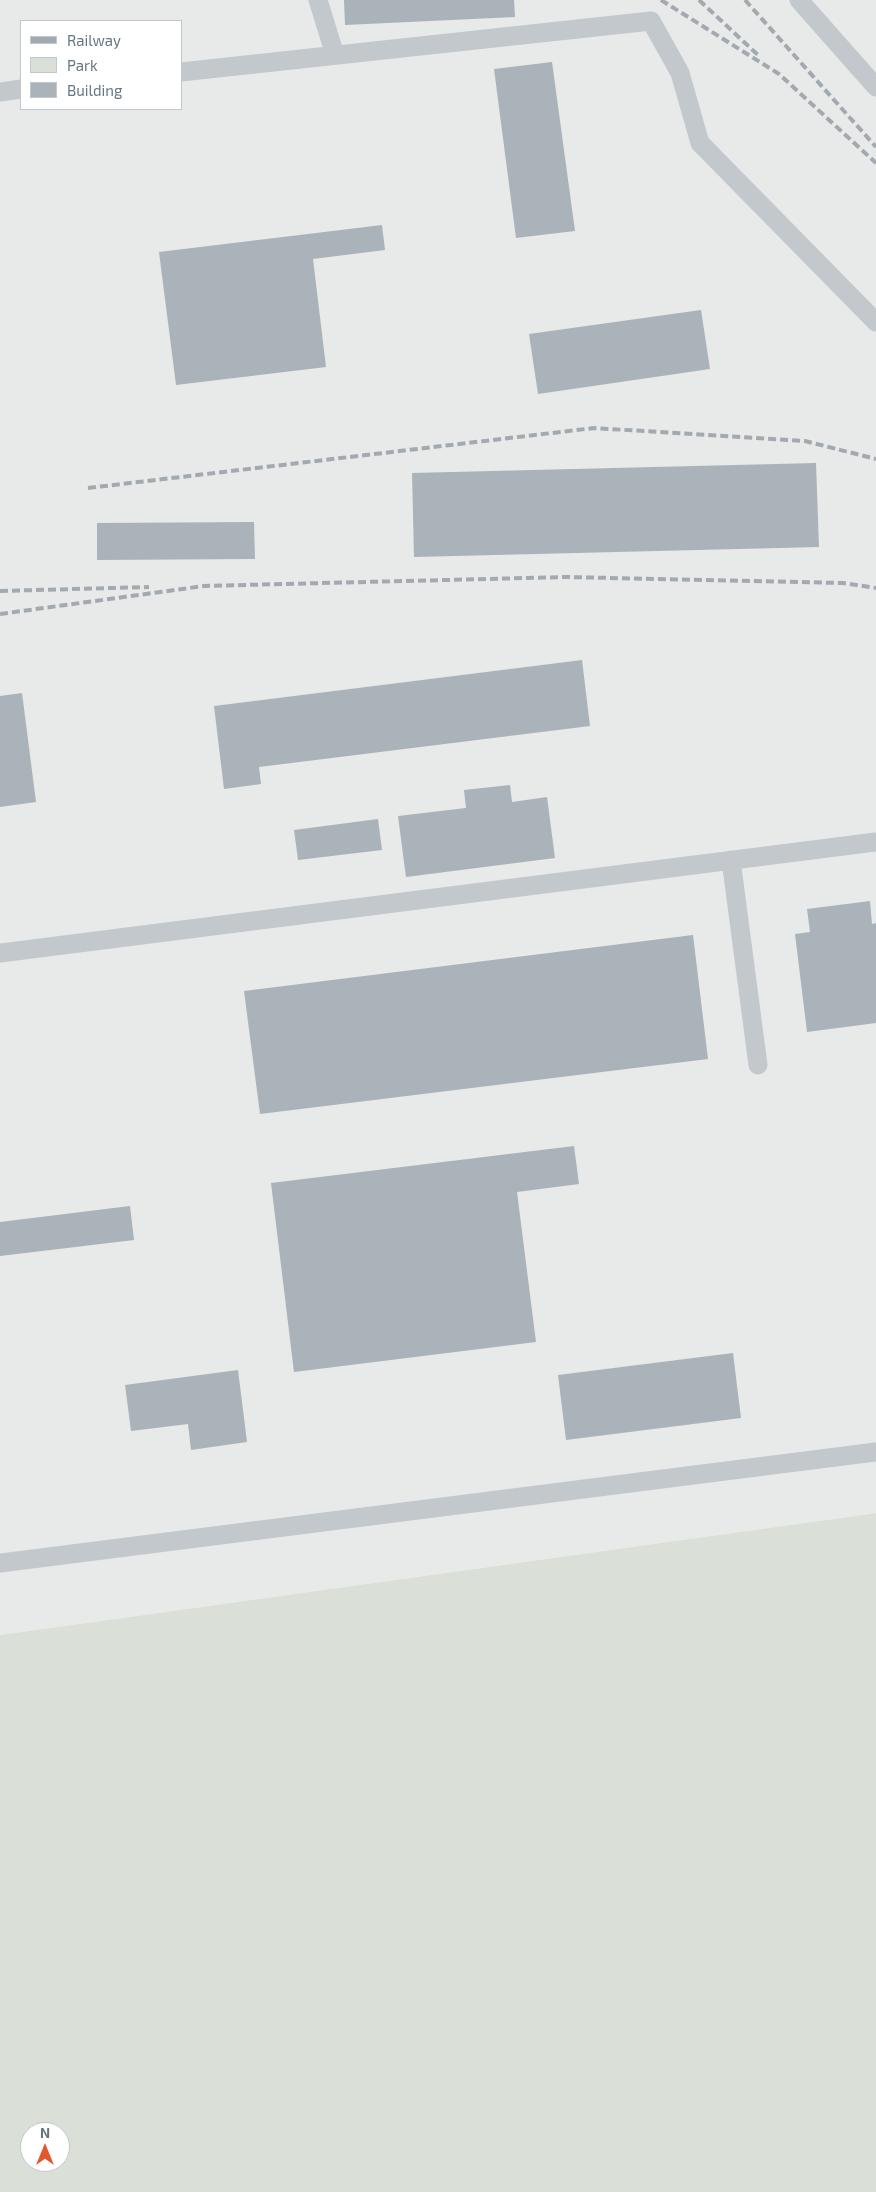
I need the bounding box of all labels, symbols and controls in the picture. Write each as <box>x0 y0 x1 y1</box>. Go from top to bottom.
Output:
legend <box>20 20 182 110</box>
text: Railway <box>67 31 121 49</box>
text: Park <box>67 56 98 74</box>
text: Building <box>67 81 122 99</box>
north arrow <box>20 2122 70 2172</box>
text: N <box>40 2124 50 2141</box>

